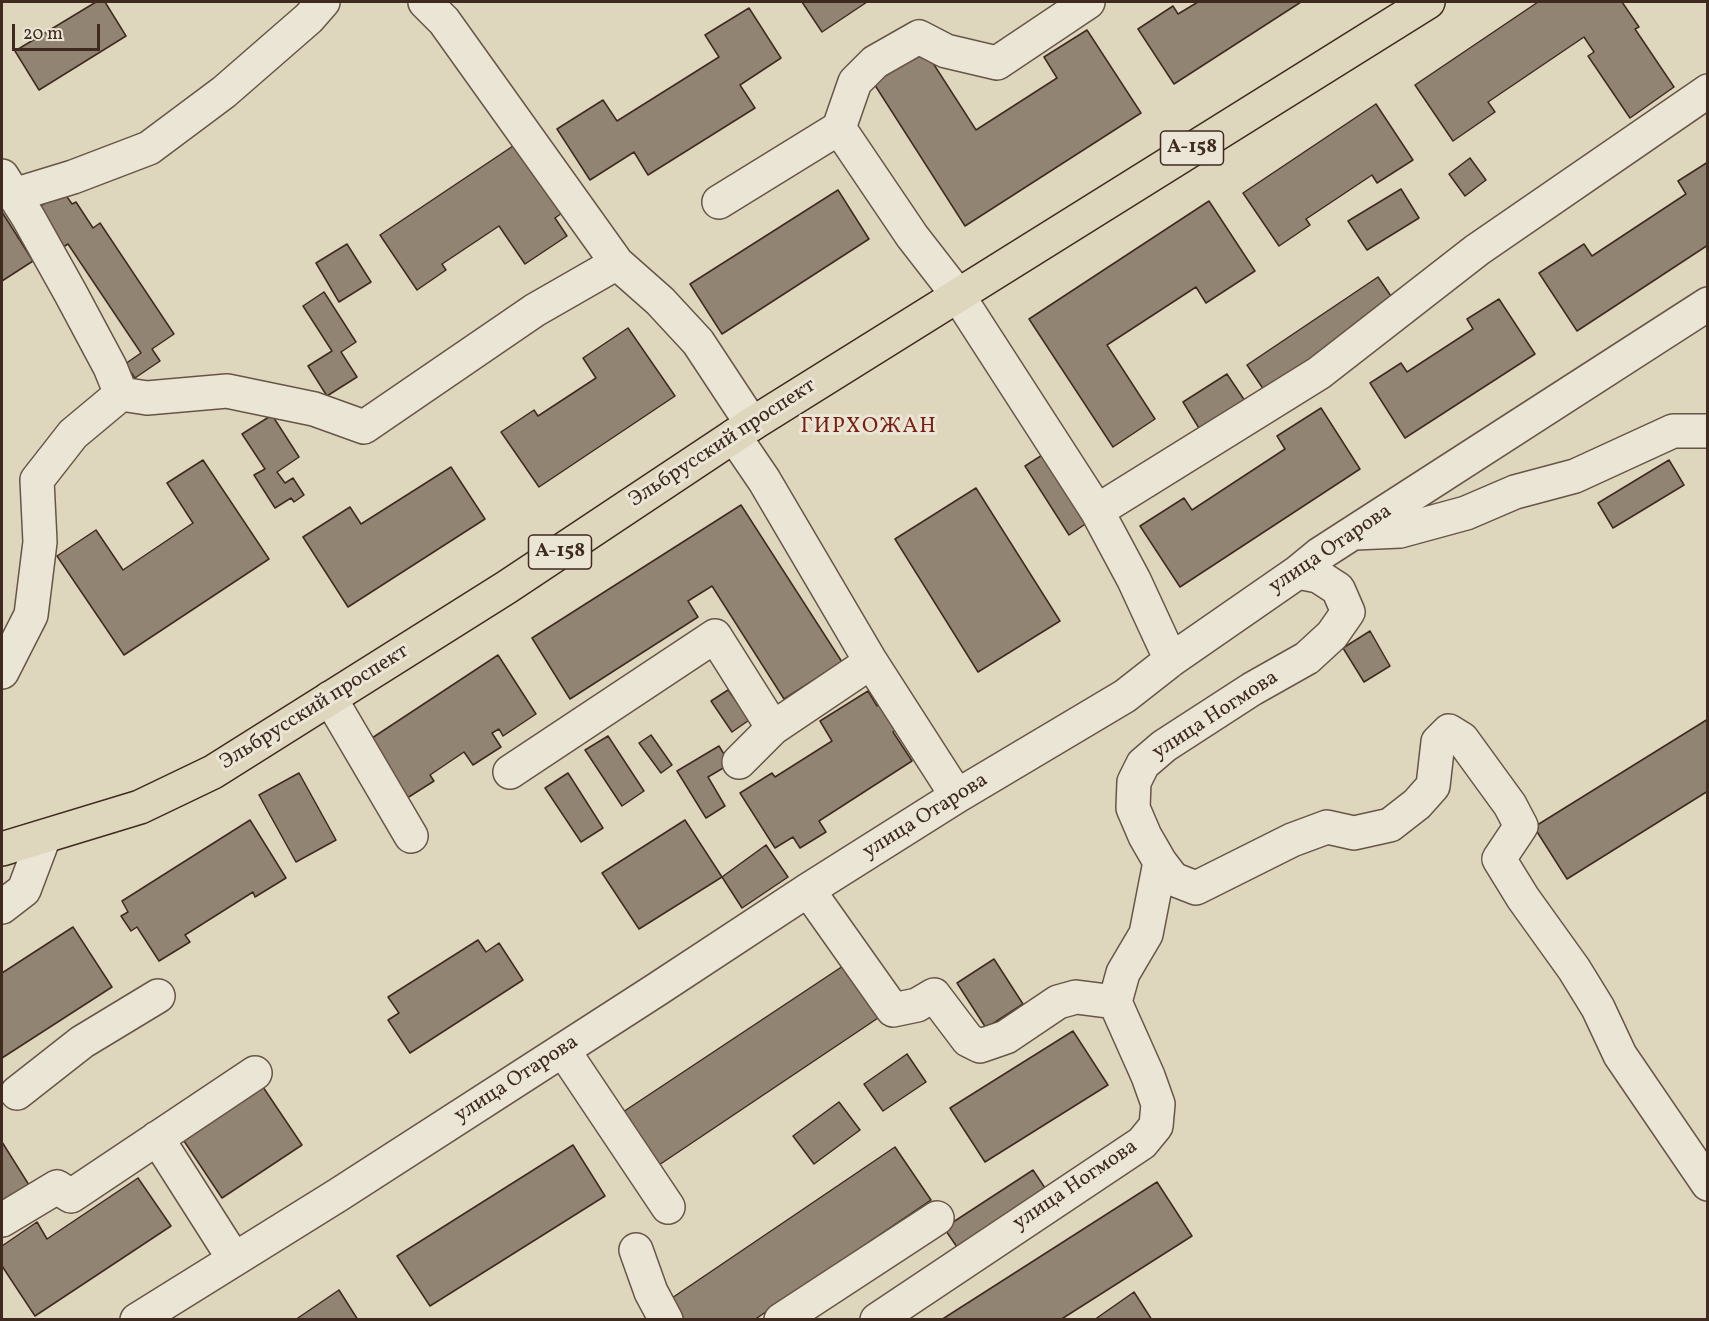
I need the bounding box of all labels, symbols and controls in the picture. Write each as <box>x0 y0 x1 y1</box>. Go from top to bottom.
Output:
scale bar <box>15 12 104 50</box>
text: 20 m <box>23 22 63 47</box>
road number: А-158 <box>1160 131 1224 165</box>
street label: Эльбрусский проспект <box>625 374 821 514</box>
district label: ГИРХОЖАН <box>801 415 937 441</box>
street label: улица Отарова <box>1265 500 1397 600</box>
road number: А-158 <box>528 535 592 569</box>
street label: Эльбрусский проспект <box>216 640 414 776</box>
street label: улица Ногмова <box>1148 666 1284 766</box>
street label: улица Отарова <box>859 768 993 866</box>
street label: улица Отарова <box>450 1031 584 1129</box>
street label: улица Ногмова <box>1009 1135 1143 1237</box>

